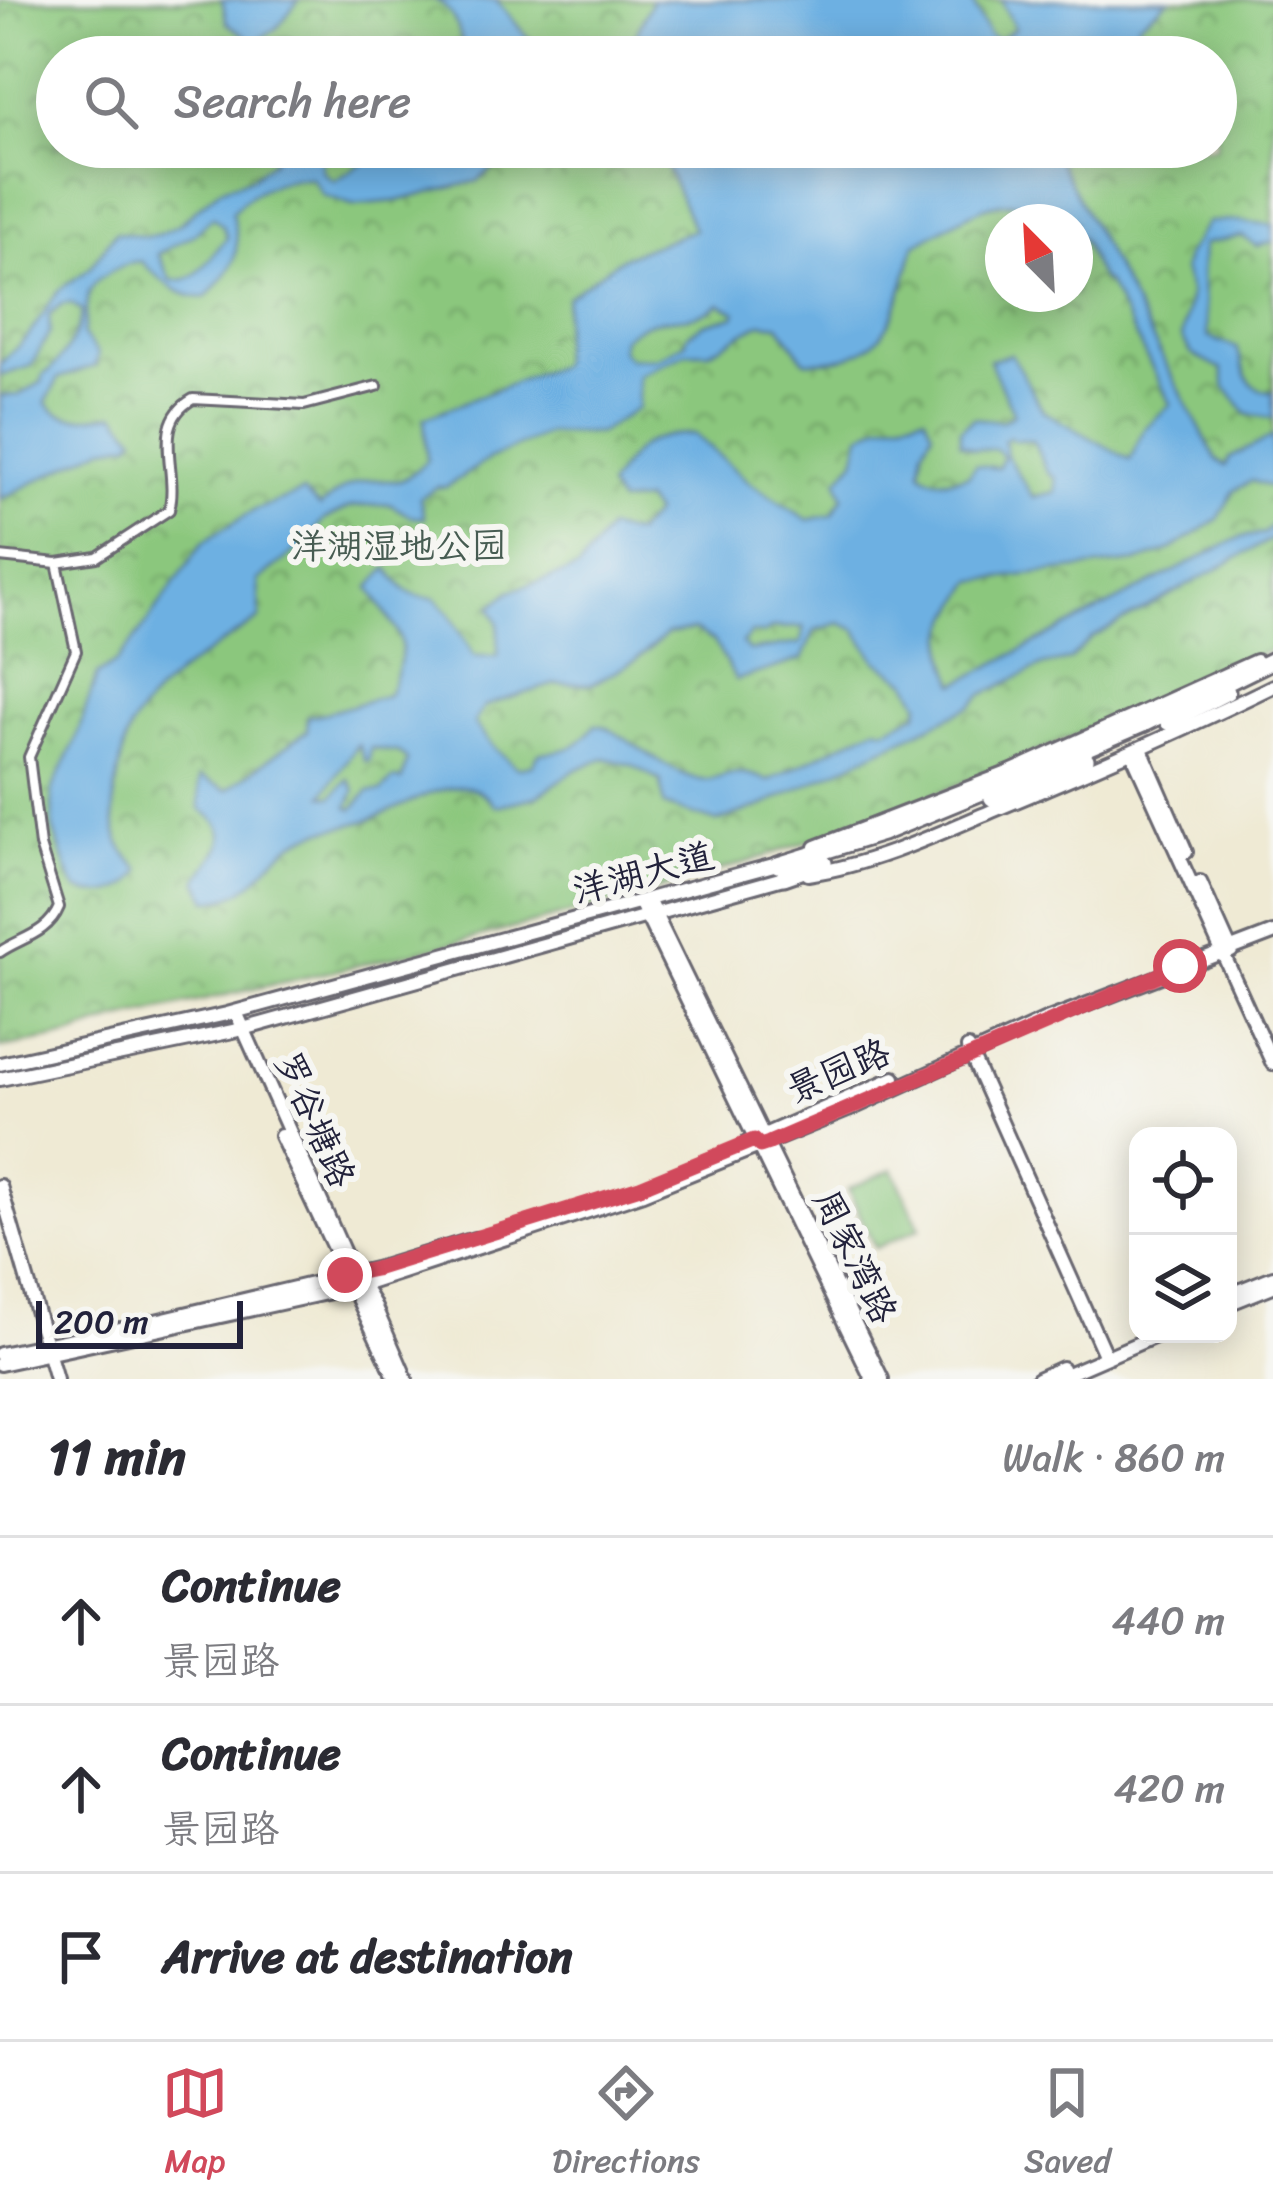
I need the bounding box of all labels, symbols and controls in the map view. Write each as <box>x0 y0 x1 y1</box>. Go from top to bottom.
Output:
search box <box>36 36 1237 168</box>
text: Search here <box>174 62 411 142</box>
icon: search <box>78 69 144 135</box>
north arrow <box>985 204 1093 312</box>
park label: 洋湖湿地公园 <box>291 514 507 578</box>
street label: 洋湖大道 <box>565 823 721 923</box>
route start <box>1153 939 1207 993</box>
street label: 景园路 <box>776 1020 901 1121</box>
street label: 罗谷塘路 <box>257 1041 374 1198</box>
map controls <box>1129 1127 1237 1343</box>
button: locate <box>1129 1127 1237 1235</box>
street label: 周家湾路 <box>795 1178 915 1335</box>
button: layers <box>1129 1235 1237 1343</box>
route end <box>318 1248 372 1302</box>
text: 200 m <box>54 1293 149 1351</box>
scale bar <box>36 1295 243 1348</box>
text: 11 min <box>48 1412 186 1502</box>
text: Walk · 860 m <box>1002 1423 1225 1492</box>
text: Continue <box>162 1546 341 1626</box>
text: 440 m <box>1112 1586 1225 1655</box>
icon: ahead <box>48 1588 114 1654</box>
text: 景园路 <box>162 1626 279 1695</box>
text: Continue <box>162 1714 341 1794</box>
text: 420 m <box>1113 1754 1225 1823</box>
icon: ahead <box>48 1756 114 1822</box>
text: 景园路 <box>162 1794 279 1863</box>
text: Arrive at destination <box>162 1917 572 1997</box>
icon: arrive <box>48 1924 114 1990</box>
tab: Map <box>162 2060 228 2190</box>
tab: Directions <box>552 2060 700 2190</box>
tab: Saved <box>1024 2060 1111 2190</box>

